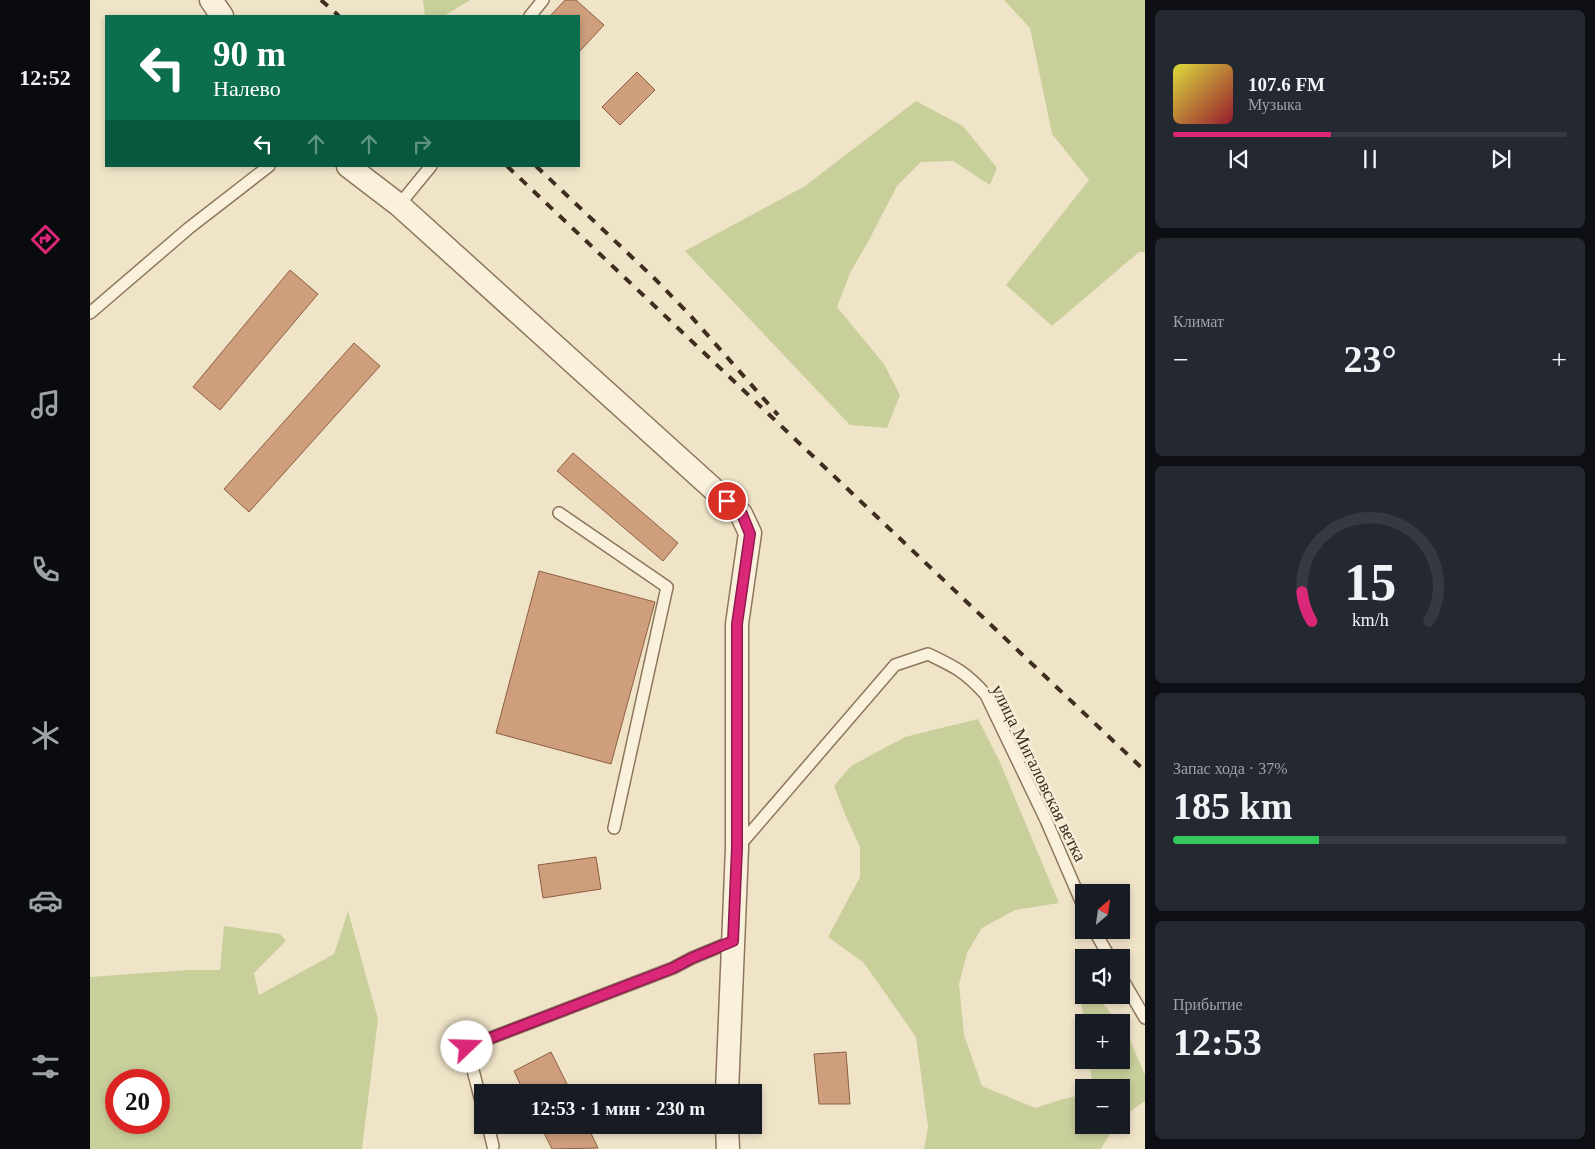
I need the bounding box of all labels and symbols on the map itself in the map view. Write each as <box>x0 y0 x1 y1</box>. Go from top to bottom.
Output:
pin <box>706 480 748 522</box>
street label: улица Мигаловская ветка <box>987 681 1091 865</box>
north arrow <box>1075 884 1130 939</box>
position arrow <box>440 1020 492 1072</box>
speed limit sign: 20 <box>105 1069 170 1134</box>

